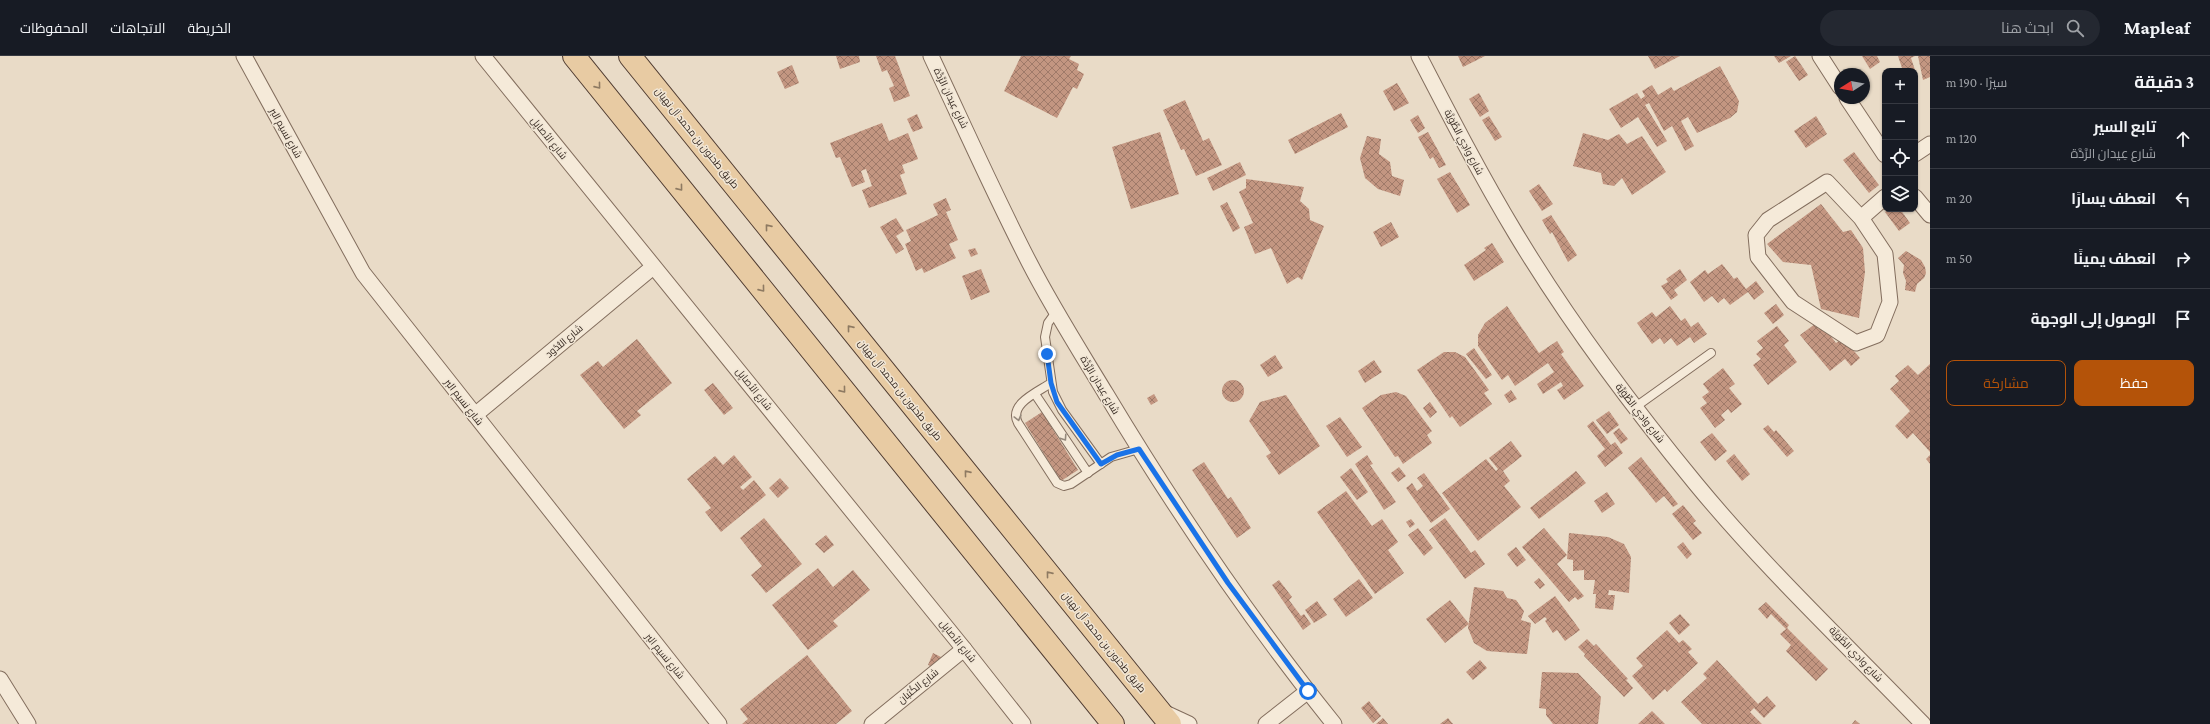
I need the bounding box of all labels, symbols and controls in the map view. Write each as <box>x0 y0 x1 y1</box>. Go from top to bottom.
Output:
search box <box>1820 10 2100 46</box>
icon: search <box>2064 17 2086 39</box>
text: Mapleaf <box>2124 17 2190 38</box>
text: المحفوظات <box>20 20 88 36</box>
text: الاتجاهات <box>110 20 166 36</box>
text: الخريطة <box>188 20 231 36</box>
text: ابحث هنا <box>2001 20 2054 36</box>
street label: شارع عِيدان الرَّدَّة <box>931 66 970 130</box>
north arrow <box>1834 68 1870 104</box>
map controls <box>1882 68 1918 212</box>
button: + <box>1882 68 1918 104</box>
text: 3 دقيقة <box>2134 73 2194 92</box>
text: سيرًا · 190 m <box>1946 75 2007 90</box>
one-way arrow <box>594 82 601 89</box>
street label: طريق طحنون بن محمد آل نهيان <box>652 85 741 191</box>
button: − <box>1882 104 1918 140</box>
street label: شارع نسيم البر <box>266 105 304 161</box>
street label: شارع وادِي الطِّوَيَّة <box>1440 108 1486 177</box>
street label: شارع الأصايِل <box>528 115 569 162</box>
text: تابع السير <box>2093 119 2156 135</box>
icon: ahead <box>2172 128 2194 150</box>
text: 120 m <box>1946 131 1977 146</box>
button: locate <box>1882 140 1918 176</box>
text: شارع عِيدان الرَّدَّة <box>2070 146 2156 161</box>
button: layers <box>1882 176 1918 212</box>
one-way arrow <box>675 183 682 190</box>
icon: left <box>2172 188 2194 210</box>
text: 20 m <box>1946 191 1972 206</box>
text: انعطف يسارًا <box>2071 191 2156 207</box>
one-way arrow <box>766 224 773 231</box>
icon: right <box>2172 248 2194 270</box>
text: 50 m <box>1946 251 1972 266</box>
text: انعطف يمينًا <box>2073 251 2156 267</box>
one-way arrow <box>757 284 764 291</box>
icon: arrive <box>2172 308 2194 330</box>
text: الوصول إلى الوجهة <box>2031 311 2156 327</box>
street label: شارع النُّدُود <box>543 322 586 361</box>
one-way arrow <box>848 325 855 333</box>
street label: طريق طحنون بن محمد آل نهيان <box>855 337 944 443</box>
route end <box>1038 345 1056 363</box>
street label: شارع عِيدان الرَّدَّة <box>1077 354 1122 417</box>
button: مشاركة <box>1946 360 2066 406</box>
button: حفظ <box>2074 360 2194 406</box>
street label: شارع الأصايِل <box>733 366 774 413</box>
street label: شارع نسيم البر <box>440 376 485 428</box>
street label: شارع وادِي الطِّوَيَّة <box>1612 381 1667 446</box>
one-way arrow <box>839 385 846 392</box>
one-way arrow <box>1013 415 1022 422</box>
one-way arrow <box>1059 434 1067 441</box>
one-way arrow <box>964 470 971 477</box>
one-way arrow <box>1046 571 1053 578</box>
street label: طريق طحنون بن محمد آل نهيان <box>1059 589 1148 695</box>
street label: شارع الأصايِل <box>937 618 978 665</box>
street label: شارع وادِي الطِّوَيَّة <box>1826 624 1885 685</box>
street label: شارع نسيم البر <box>641 630 687 682</box>
street label: شارع الكُثبان <box>895 666 941 706</box>
route start <box>1299 682 1317 700</box>

